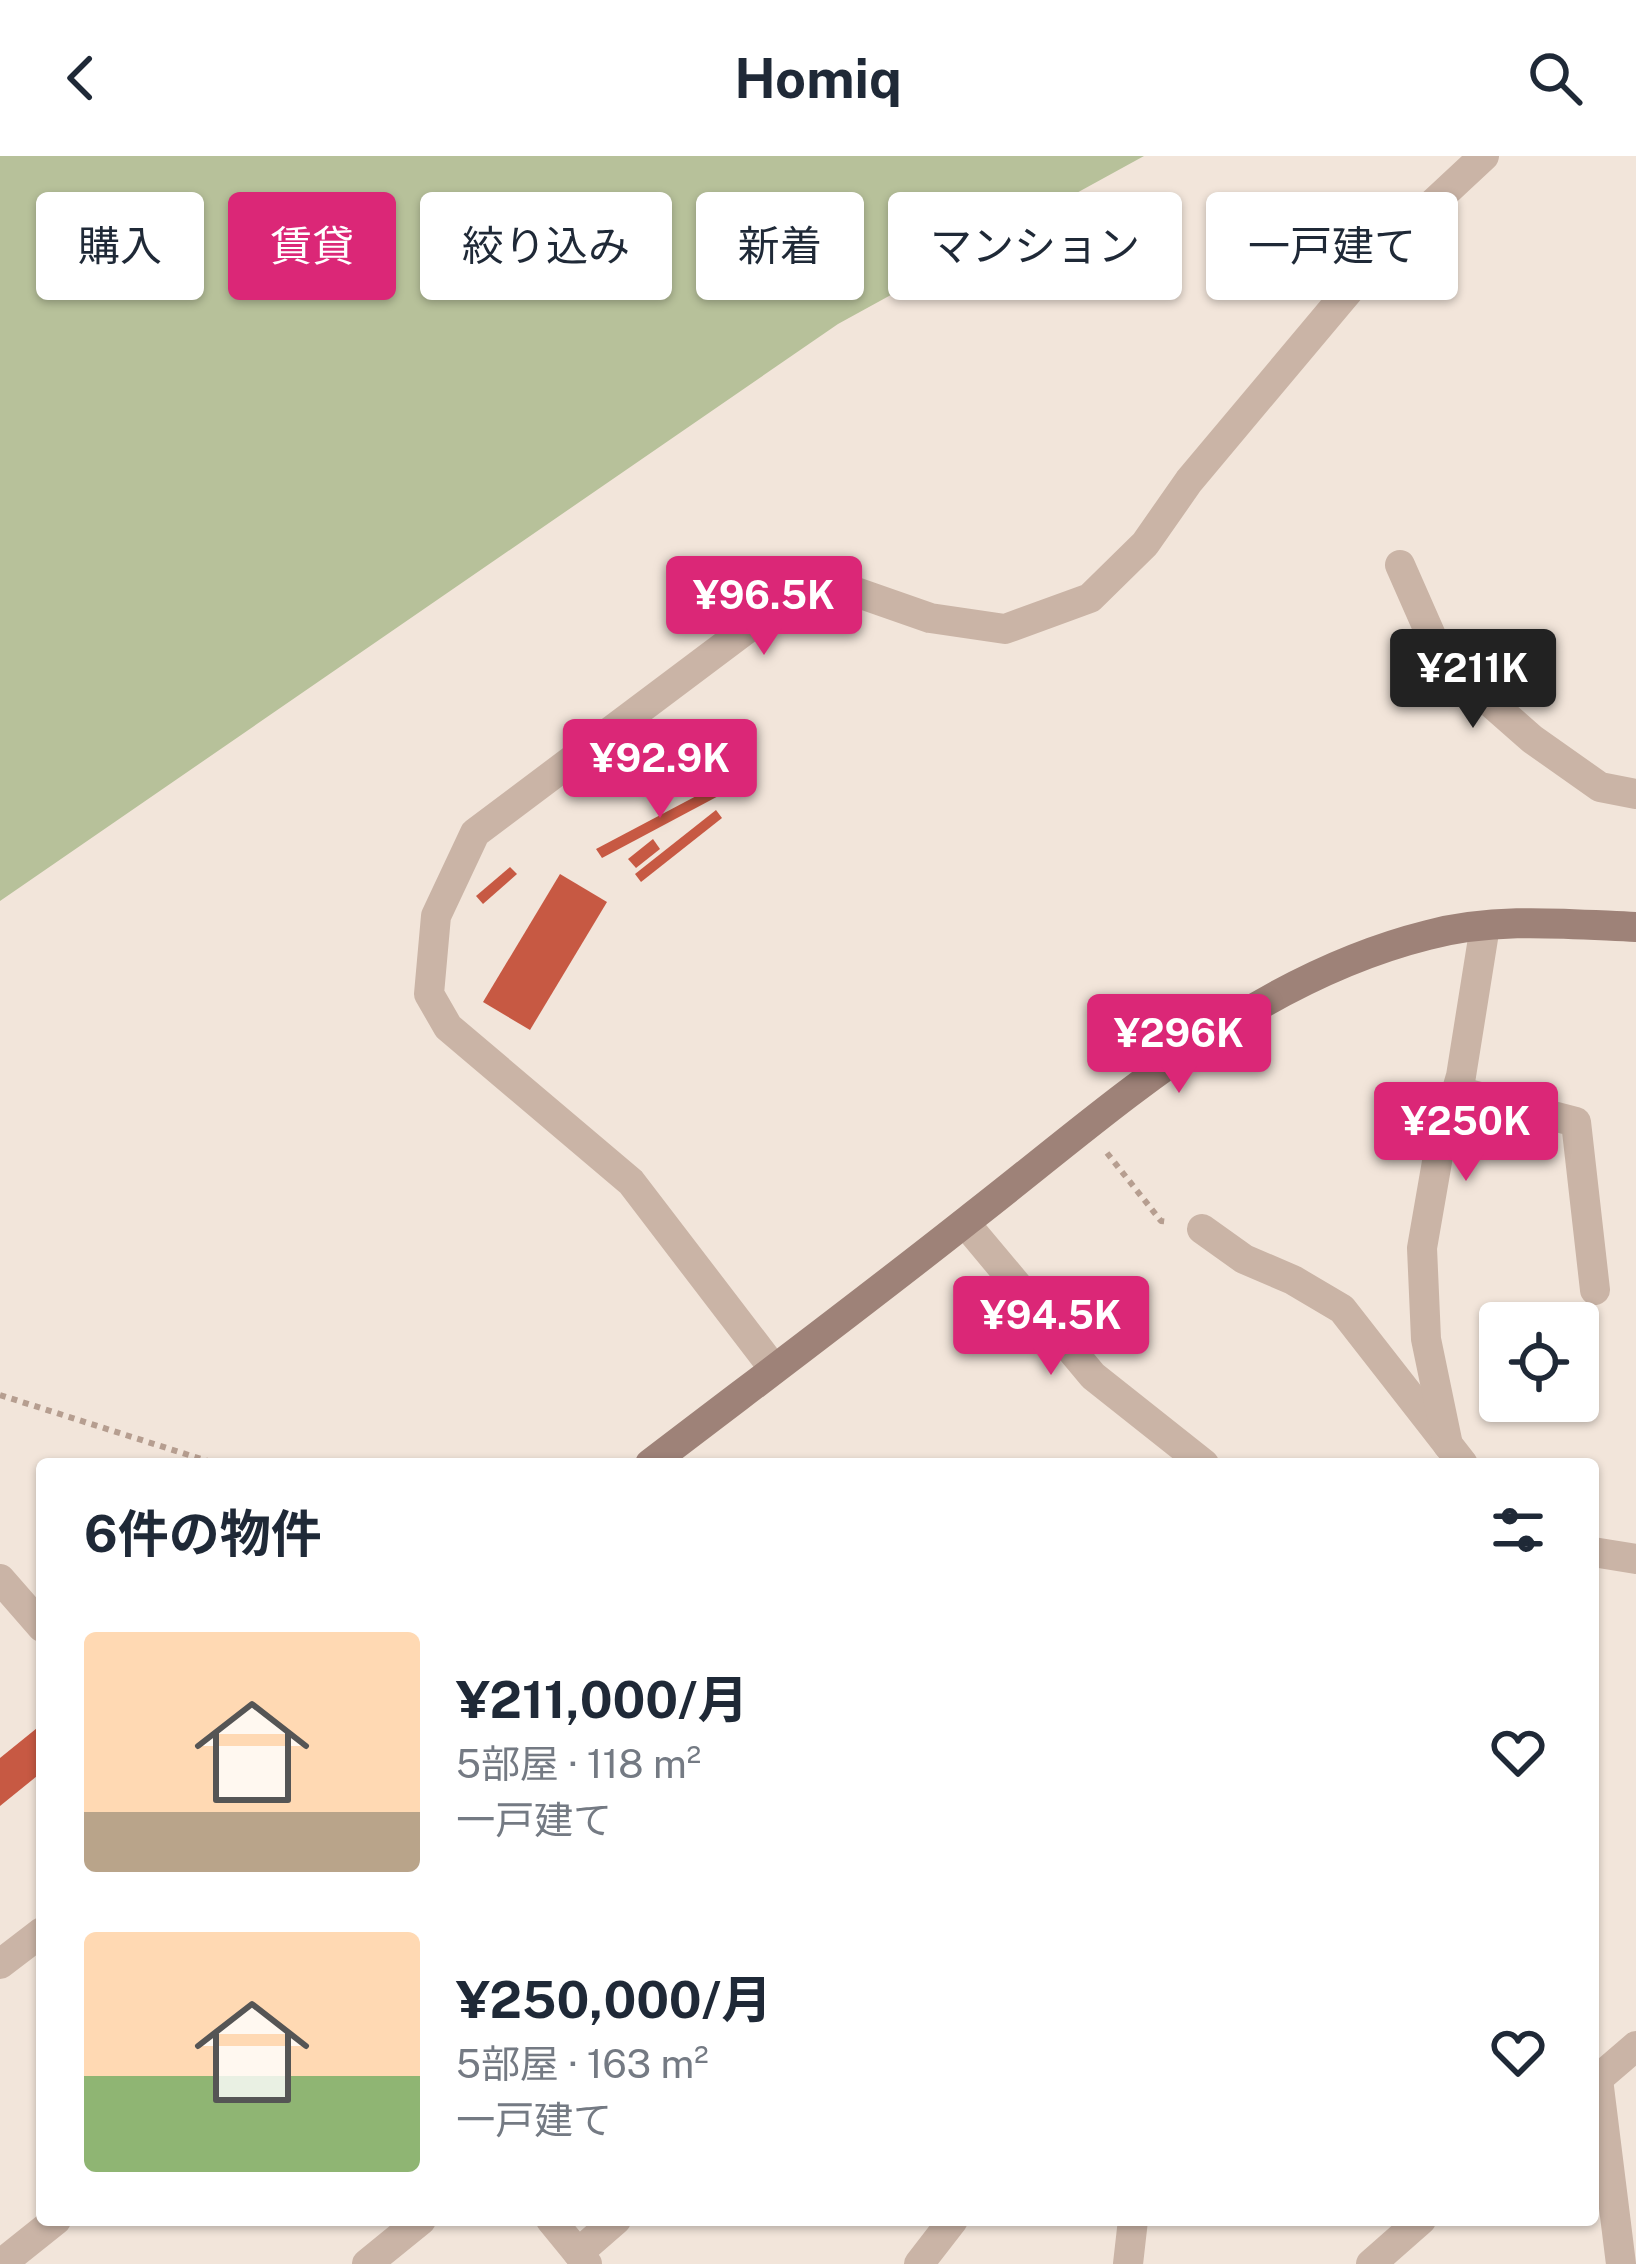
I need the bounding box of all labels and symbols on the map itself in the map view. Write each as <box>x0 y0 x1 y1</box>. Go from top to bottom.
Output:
pin: ¥96.5K <box>666 556 862 658</box>
pin: ¥211K <box>1389 629 1557 731</box>
pin: ¥92.9K <box>562 719 758 821</box>
pin: ¥296K <box>1095 994 1263 1096</box>
pin: ¥250K <box>1382 1082 1550 1184</box>
pin: ¥94.5K <box>953 1276 1149 1378</box>

